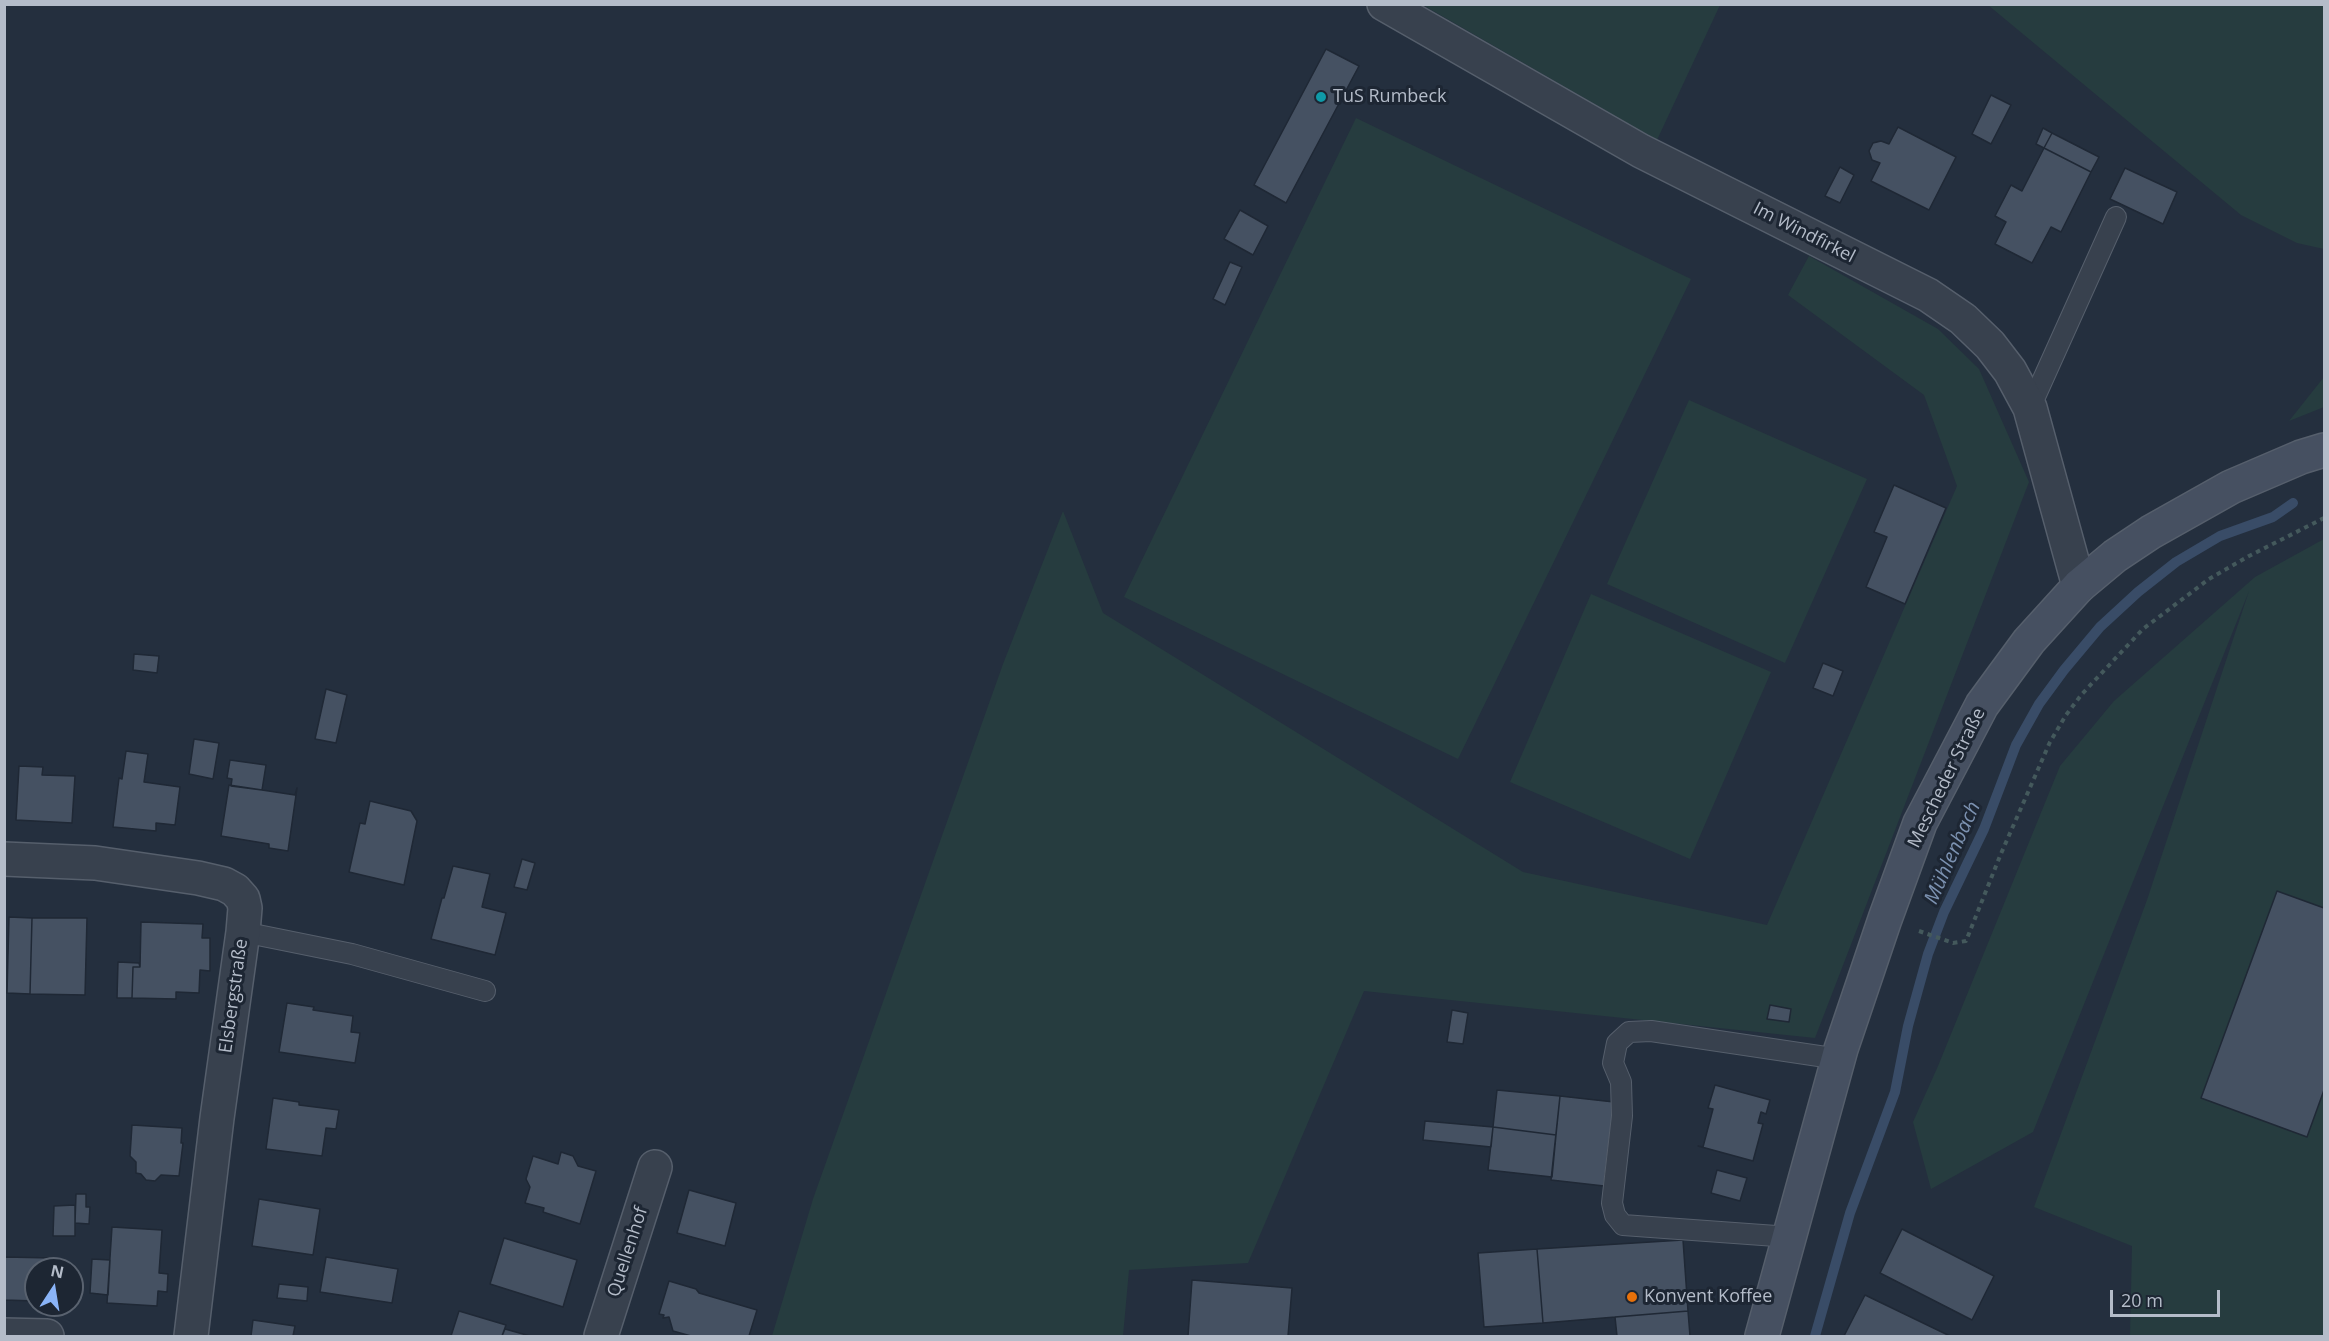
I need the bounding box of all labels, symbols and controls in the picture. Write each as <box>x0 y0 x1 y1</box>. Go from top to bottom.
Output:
place label: TuS Rumbeck <box>1333 86 1447 108</box>
marker: TuS Rumbeck <box>1314 90 1328 104</box>
street label: Im Windfirkel <box>1749 198 1859 268</box>
street label: Mescheder Straße <box>1904 705 1990 851</box>
water label: Mühlenbach <box>1920 798 1986 908</box>
street label: Elsbergstraße <box>215 938 253 1054</box>
street label: Quellenhof <box>603 1204 653 1300</box>
north arrow <box>24 1257 84 1317</box>
text: N <box>49 1259 66 1283</box>
scale bar <box>2113 1278 2222 1316</box>
place label: Konvent Koffee <box>1644 1286 1772 1308</box>
text: 20 m <box>2121 1288 2163 1312</box>
marker: Konvent Koffee <box>1625 1290 1639 1304</box>

